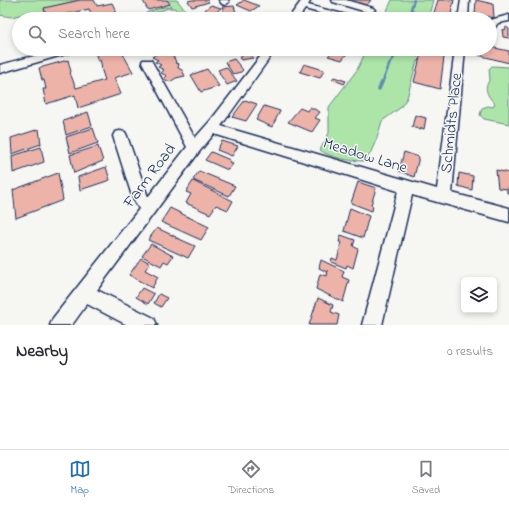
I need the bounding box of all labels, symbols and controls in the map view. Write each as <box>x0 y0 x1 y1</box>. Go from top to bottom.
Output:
search box <box>12 12 497 56</box>
icon: search <box>26 23 48 45</box>
text: Search here <box>58 23 130 45</box>
street label: Schmidts Place <box>435 71 469 174</box>
street label: Meadow Lane <box>320 132 411 180</box>
street label: Farm Road <box>117 139 182 214</box>
map controls <box>461 277 497 313</box>
button: layers <box>461 277 497 313</box>
text: Nearby <box>16 339 68 364</box>
text: 0 results <box>447 342 493 361</box>
tab: Map <box>69 458 91 498</box>
tab: Directions <box>228 458 274 498</box>
tab: Saved <box>412 458 440 498</box>

